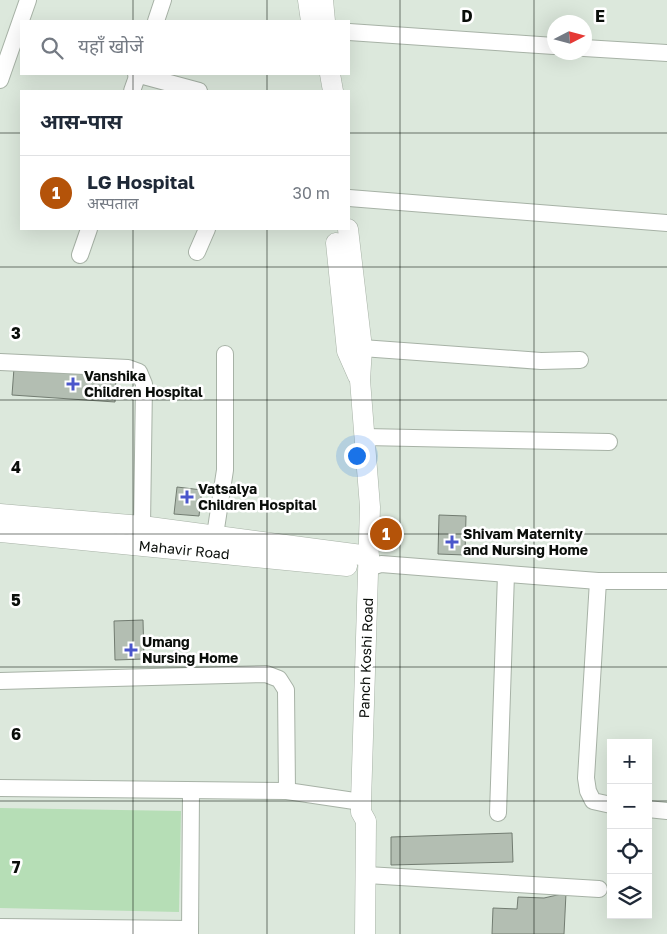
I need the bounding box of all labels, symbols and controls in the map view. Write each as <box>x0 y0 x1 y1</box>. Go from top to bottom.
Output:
text: D <box>461 6 473 26</box>
text: E <box>595 6 605 26</box>
north arrow <box>547 15 592 60</box>
search box <box>20 20 350 75</box>
icon: search <box>38 34 66 62</box>
text: यहाँ खोजें <box>78 34 143 57</box>
text: आस-पास <box>40 108 122 134</box>
text: LG Hospital <box>87 170 195 193</box>
text: 1 <box>52 183 60 203</box>
text: 30 m <box>293 183 330 203</box>
text: अस्पताल <box>87 193 139 213</box>
text: 3 <box>11 323 21 343</box>
place label: Vanshika Children Hospital <box>84 367 203 400</box>
marker: Vanshika Children Hospital <box>66 377 80 391</box>
your location <box>344 443 370 469</box>
text: 4 <box>11 457 21 477</box>
place label: Vatsalya Children Hospital <box>198 480 317 513</box>
marker: Vatsalya Children Hospital <box>180 490 194 504</box>
pin: 1 <box>370 515 402 553</box>
place label: Shivam Maternity and Nursing Home <box>463 525 588 558</box>
marker: Shivam Maternity and Nursing Home <box>445 535 459 549</box>
street label: Mahavir Road <box>138 537 230 562</box>
text: 5 <box>11 590 21 610</box>
street label: Panch Koshi Road <box>355 597 376 719</box>
place label: Umang Nursing Home <box>142 633 238 666</box>
marker: Umang Nursing Home <box>124 643 138 657</box>
text: 6 <box>11 724 21 744</box>
map controls <box>607 739 652 919</box>
button: + <box>607 739 652 784</box>
button: − <box>607 784 652 829</box>
button: locate <box>607 829 652 874</box>
text: 7 <box>12 857 21 877</box>
button: layers <box>607 874 652 919</box>

